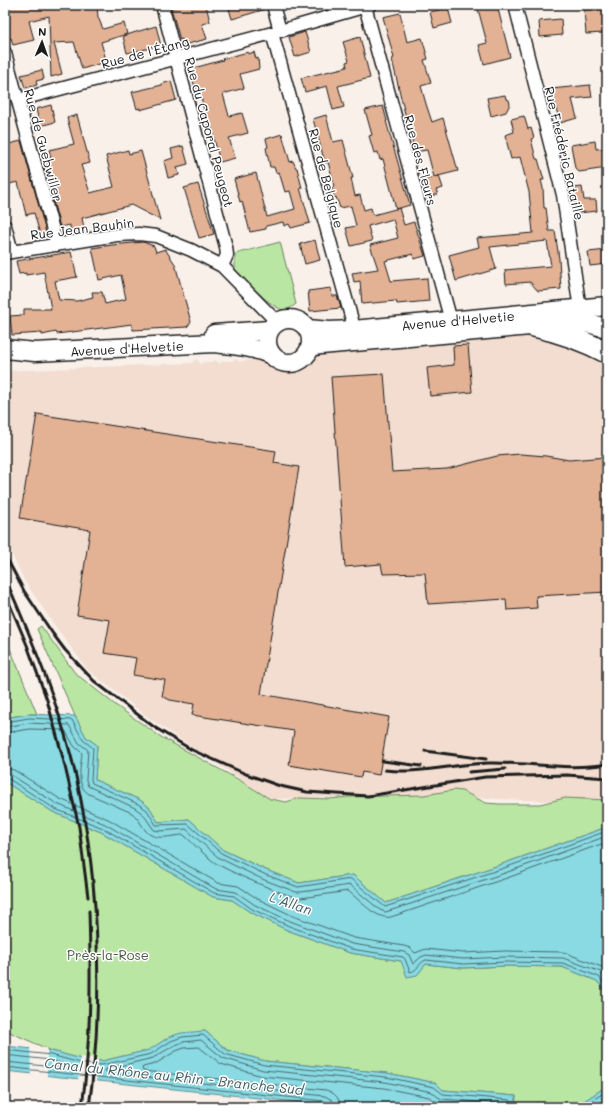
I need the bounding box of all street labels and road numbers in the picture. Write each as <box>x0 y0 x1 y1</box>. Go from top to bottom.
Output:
street label: Rue de l'Étang <box>99 32 191 72</box>
street label: Rue du Caporal Peugeot <box>182 55 238 209</box>
street label: Rue Frédéric Bataille <box>541 85 589 221</box>
street label: Rue de Guebwiller <box>21 87 67 203</box>
street label: Rue des Fleurs <box>401 113 441 207</box>
street label: Rue de Belgique <box>306 126 348 230</box>
street label: Rue Jean Bauhin <box>29 213 135 243</box>
street label: Avenue d'Helvetie <box>401 307 515 333</box>
street label: Avenue d'Helvetie <box>70 337 184 359</box>

